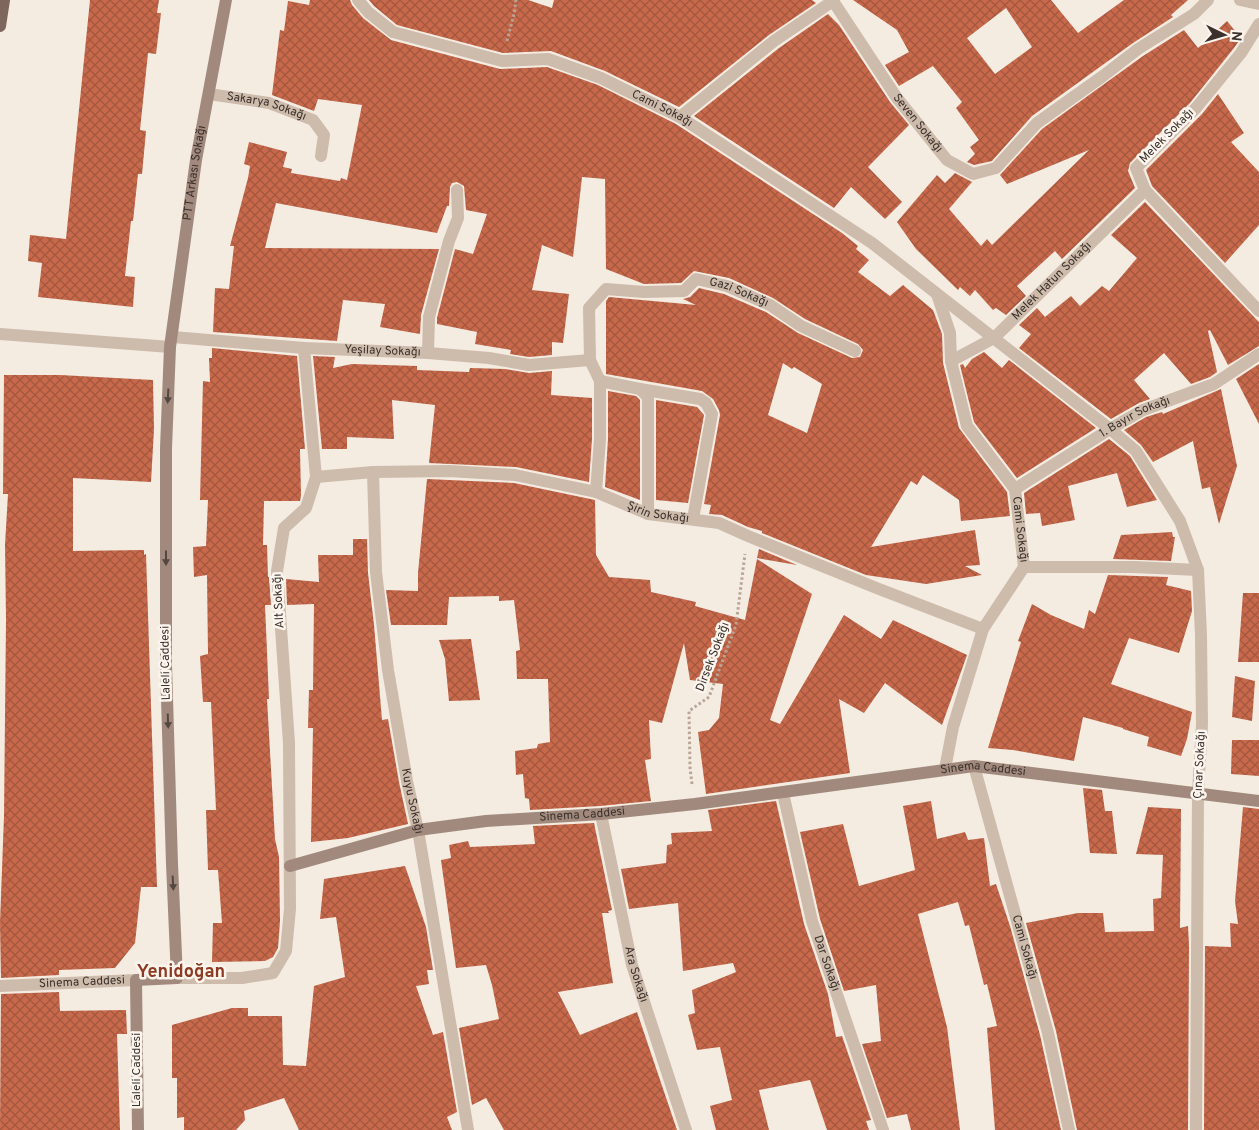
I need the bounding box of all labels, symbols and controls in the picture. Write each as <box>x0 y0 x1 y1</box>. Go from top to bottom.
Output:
north arrow <box>1199 10 1249 60</box>
text: N <box>1227 30 1244 42</box>
street label: Cami Sokağı <box>629 86 696 131</box>
street label: Sakarya Sokağı <box>225 89 309 125</box>
street label: Seven Sokağı <box>889 90 946 156</box>
street label: Melek Sokağı <box>1136 105 1198 167</box>
street label: PTT Arkası Sokağı <box>180 124 210 222</box>
street label: Melek Hatun Sokağı <box>1009 238 1095 324</box>
street label: Gazi Sokağı <box>708 274 771 311</box>
street label: Yeşilay Sokağı <box>344 342 421 361</box>
one-way arrow <box>164 388 172 404</box>
street label: 1. Bayır Sokağı <box>1096 393 1172 442</box>
street label: Cami Sokağı <box>1008 496 1031 563</box>
street label: Şirin Sokağı <box>624 498 690 527</box>
one-way arrow <box>162 551 170 567</box>
street label: Alt Sokağı <box>270 573 288 629</box>
street label: Dirsek Sokağı <box>692 620 734 694</box>
street label: Laleli Caddesi <box>157 626 175 700</box>
one-way arrow <box>164 713 172 729</box>
street label: Çınar Sokağı <box>1190 731 1210 799</box>
street label: Sinema Caddesi <box>939 758 1027 780</box>
street label: Kuyu Sokağı <box>397 767 427 835</box>
street label: Sinema Caddesi <box>539 803 626 826</box>
one-way arrow <box>169 876 177 892</box>
street label: Cami Sokağı <box>1008 913 1041 981</box>
street label: Dar Sokağı <box>809 933 843 993</box>
street label: Ara Sokağı <box>620 945 652 1004</box>
district label: Yenidoğan <box>137 961 225 984</box>
street label: Sinema Caddesi <box>39 972 125 992</box>
street label: Laleli Caddesi <box>129 1033 145 1107</box>

